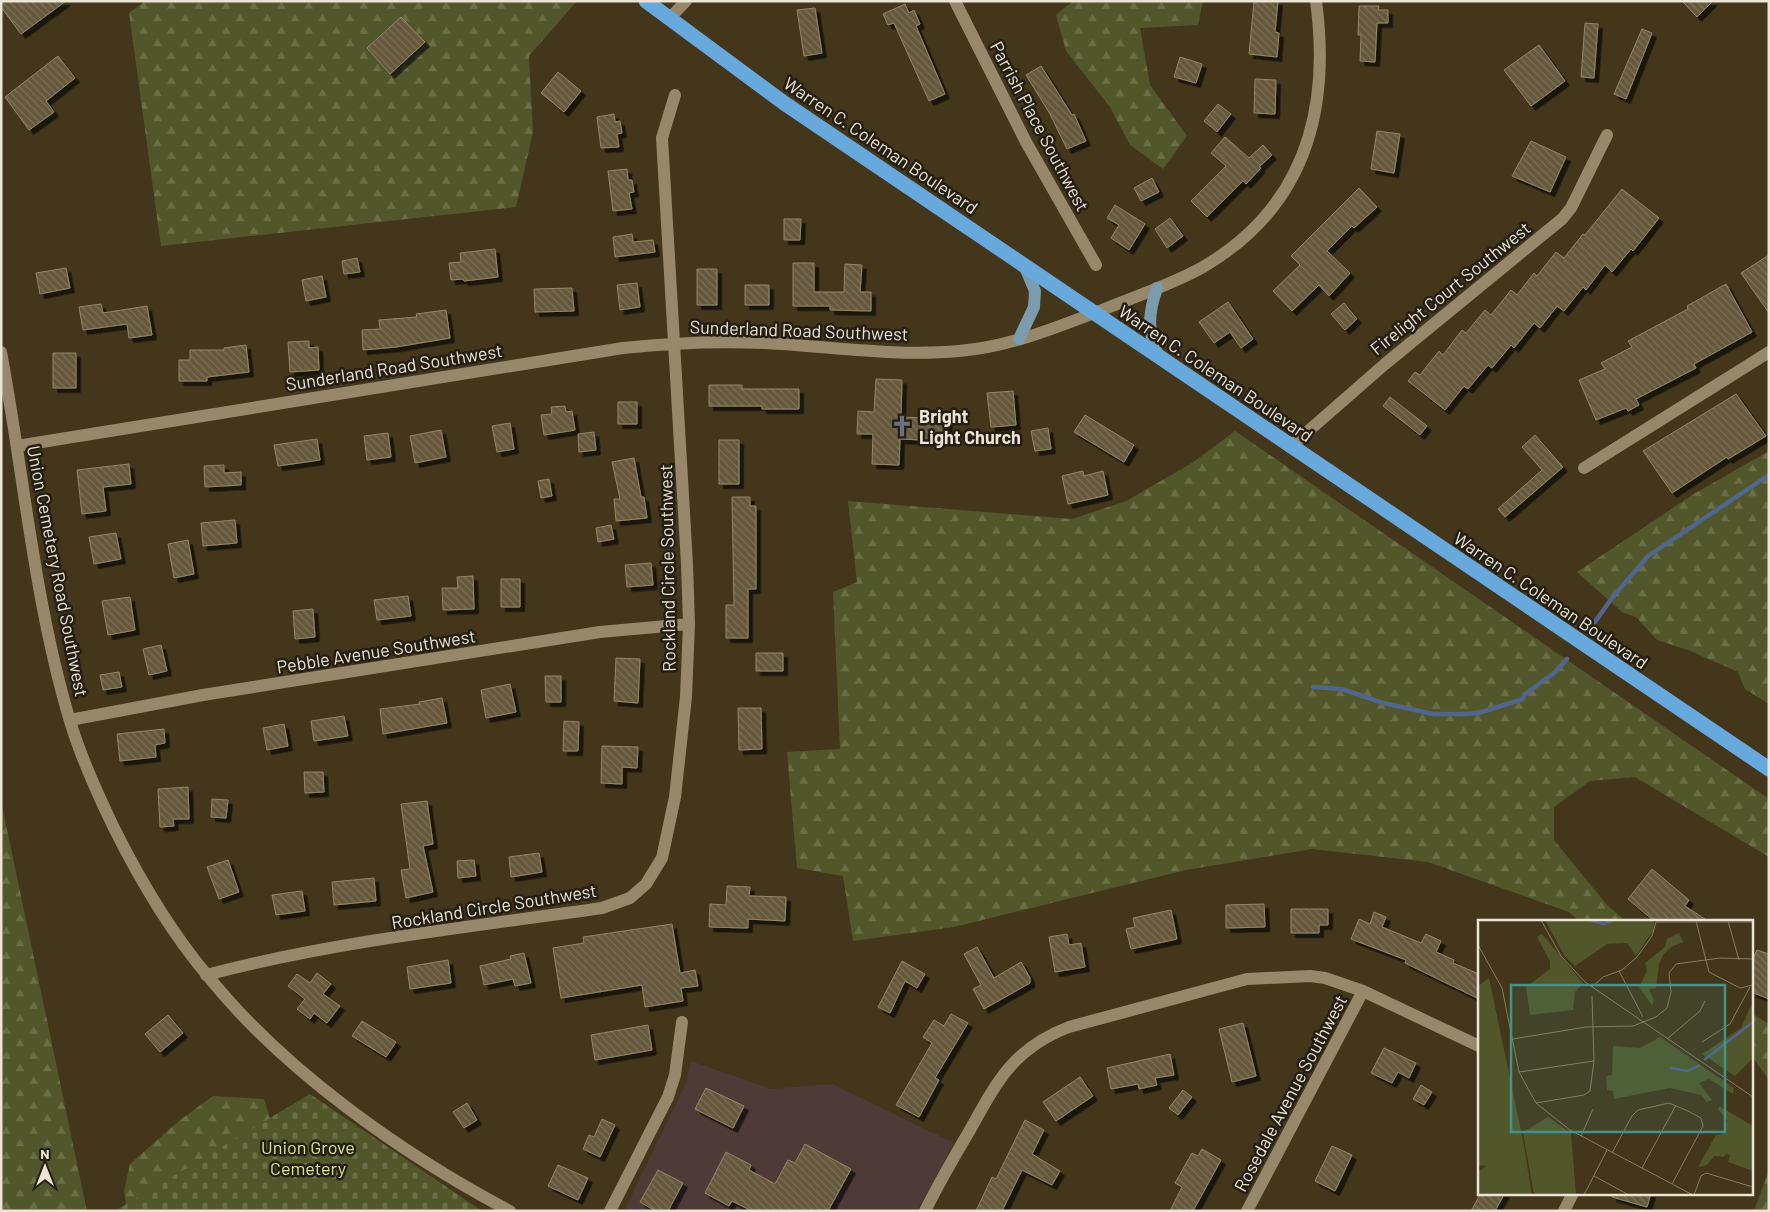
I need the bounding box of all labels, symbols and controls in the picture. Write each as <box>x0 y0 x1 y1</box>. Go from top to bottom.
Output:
street label: Parrish Place Southwest <box>986 37 1094 215</box>
street label: Warren C. Coleman Boulevard <box>780 72 982 218</box>
street label: Firelight Court Southwest <box>1365 217 1535 359</box>
street label: Warren C. Coleman Boulevard <box>1115 300 1317 446</box>
street label: Sunderland Road Southwest <box>689 315 909 345</box>
street label: Sunderland Road Southwest <box>284 339 504 395</box>
place label: Bright Light Church <box>919 405 1021 448</box>
church icon: Bright Light Church <box>889 413 915 439</box>
street label: Union Cemetery Road Southwest <box>23 444 93 698</box>
street label: Rockland Circle Southwest <box>654 464 680 672</box>
street label: Warren C. Coleman Boulevard <box>1450 527 1652 673</box>
street label: Pebble Avenue Southwest <box>275 624 477 678</box>
street label: Rockland Circle Southwest <box>390 879 598 933</box>
inset map <box>1478 920 1752 1194</box>
street label: Rosedale Avenue Southwest <box>1229 991 1351 1195</box>
park label: Union Grove Cemetery <box>261 1136 355 1179</box>
north arrow <box>20 1142 70 1192</box>
text: N <box>40 1145 50 1162</box>

